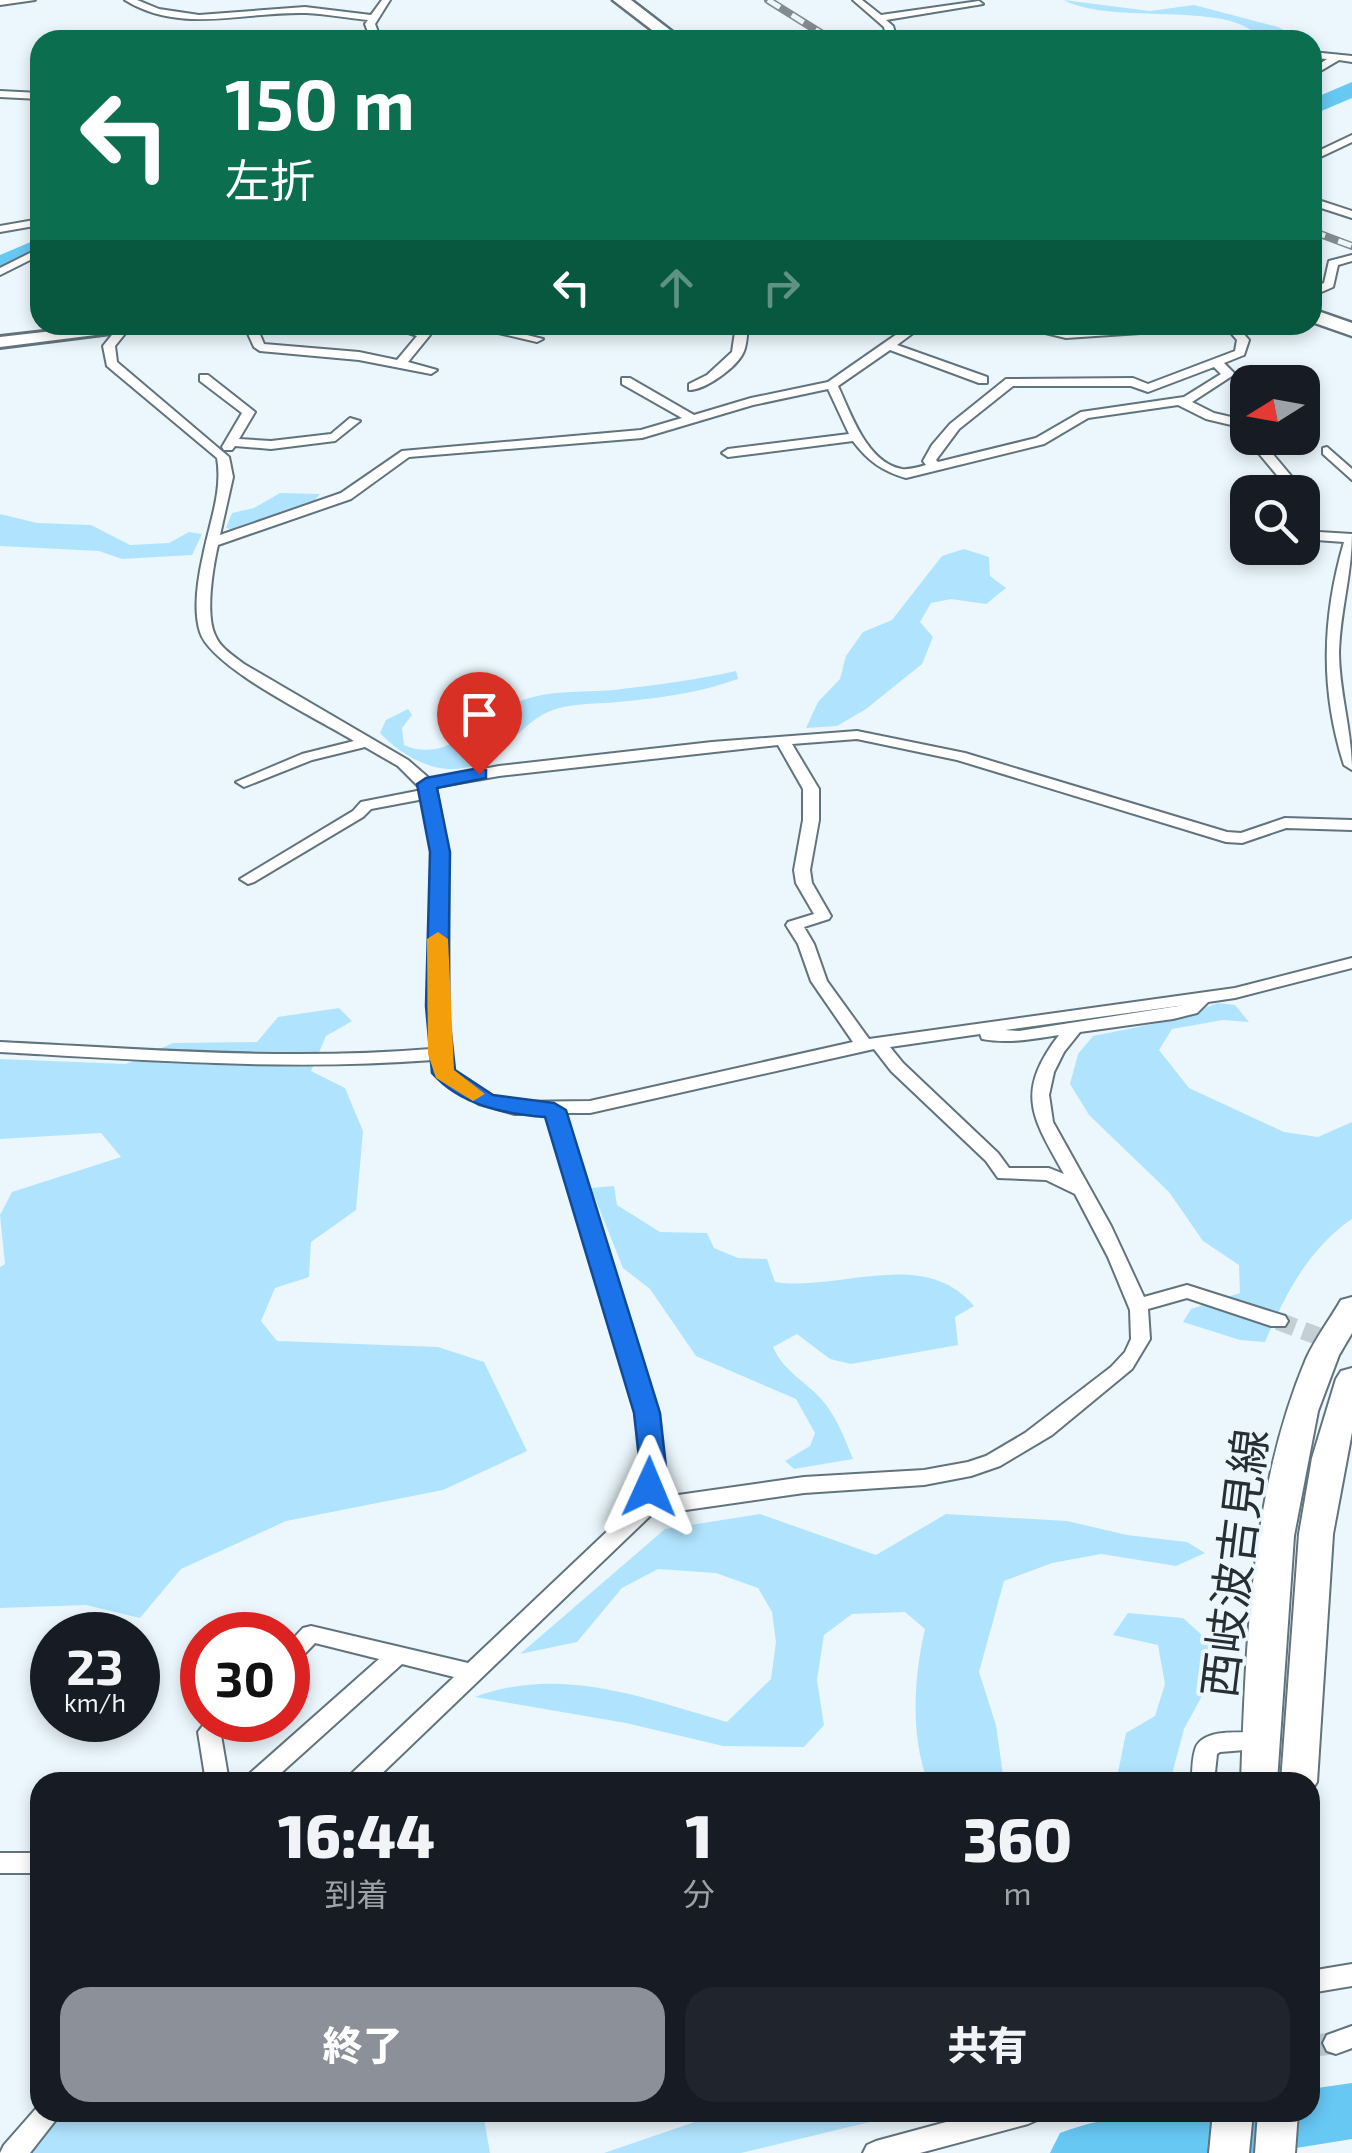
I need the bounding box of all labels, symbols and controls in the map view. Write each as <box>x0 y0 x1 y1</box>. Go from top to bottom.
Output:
text: 150 m <box>225 60 415 144</box>
icon: left <box>60 70 190 200</box>
text: 左折 <box>225 152 315 206</box>
icon: left <box>544 260 599 315</box>
icon: ahead <box>649 260 704 315</box>
icon: right <box>754 260 809 315</box>
north arrow <box>1230 365 1320 455</box>
map controls <box>1230 365 1320 565</box>
button: search <box>1230 475 1320 565</box>
pin <box>437 672 522 775</box>
icon: arrive <box>452 687 507 742</box>
street label: 西岐波吉見線 <box>1190 1426 1276 1700</box>
position arrow <box>597 1435 701 1539</box>
speed limit sign: 30 <box>180 1612 310 1742</box>
text: 23 <box>66 1635 124 1695</box>
text: km/h <box>64 1687 126 1717</box>
text: 16:44 <box>278 1798 435 1870</box>
text: 1 <box>685 1798 712 1870</box>
text: 360 <box>963 1802 1072 1874</box>
text: m <box>1003 1873 1032 1911</box>
text: 到着 <box>324 1874 388 1912</box>
text: 分 <box>683 1874 715 1912</box>
button: 終了 <box>60 1987 665 2102</box>
button: 共有 <box>685 1987 1290 2102</box>

